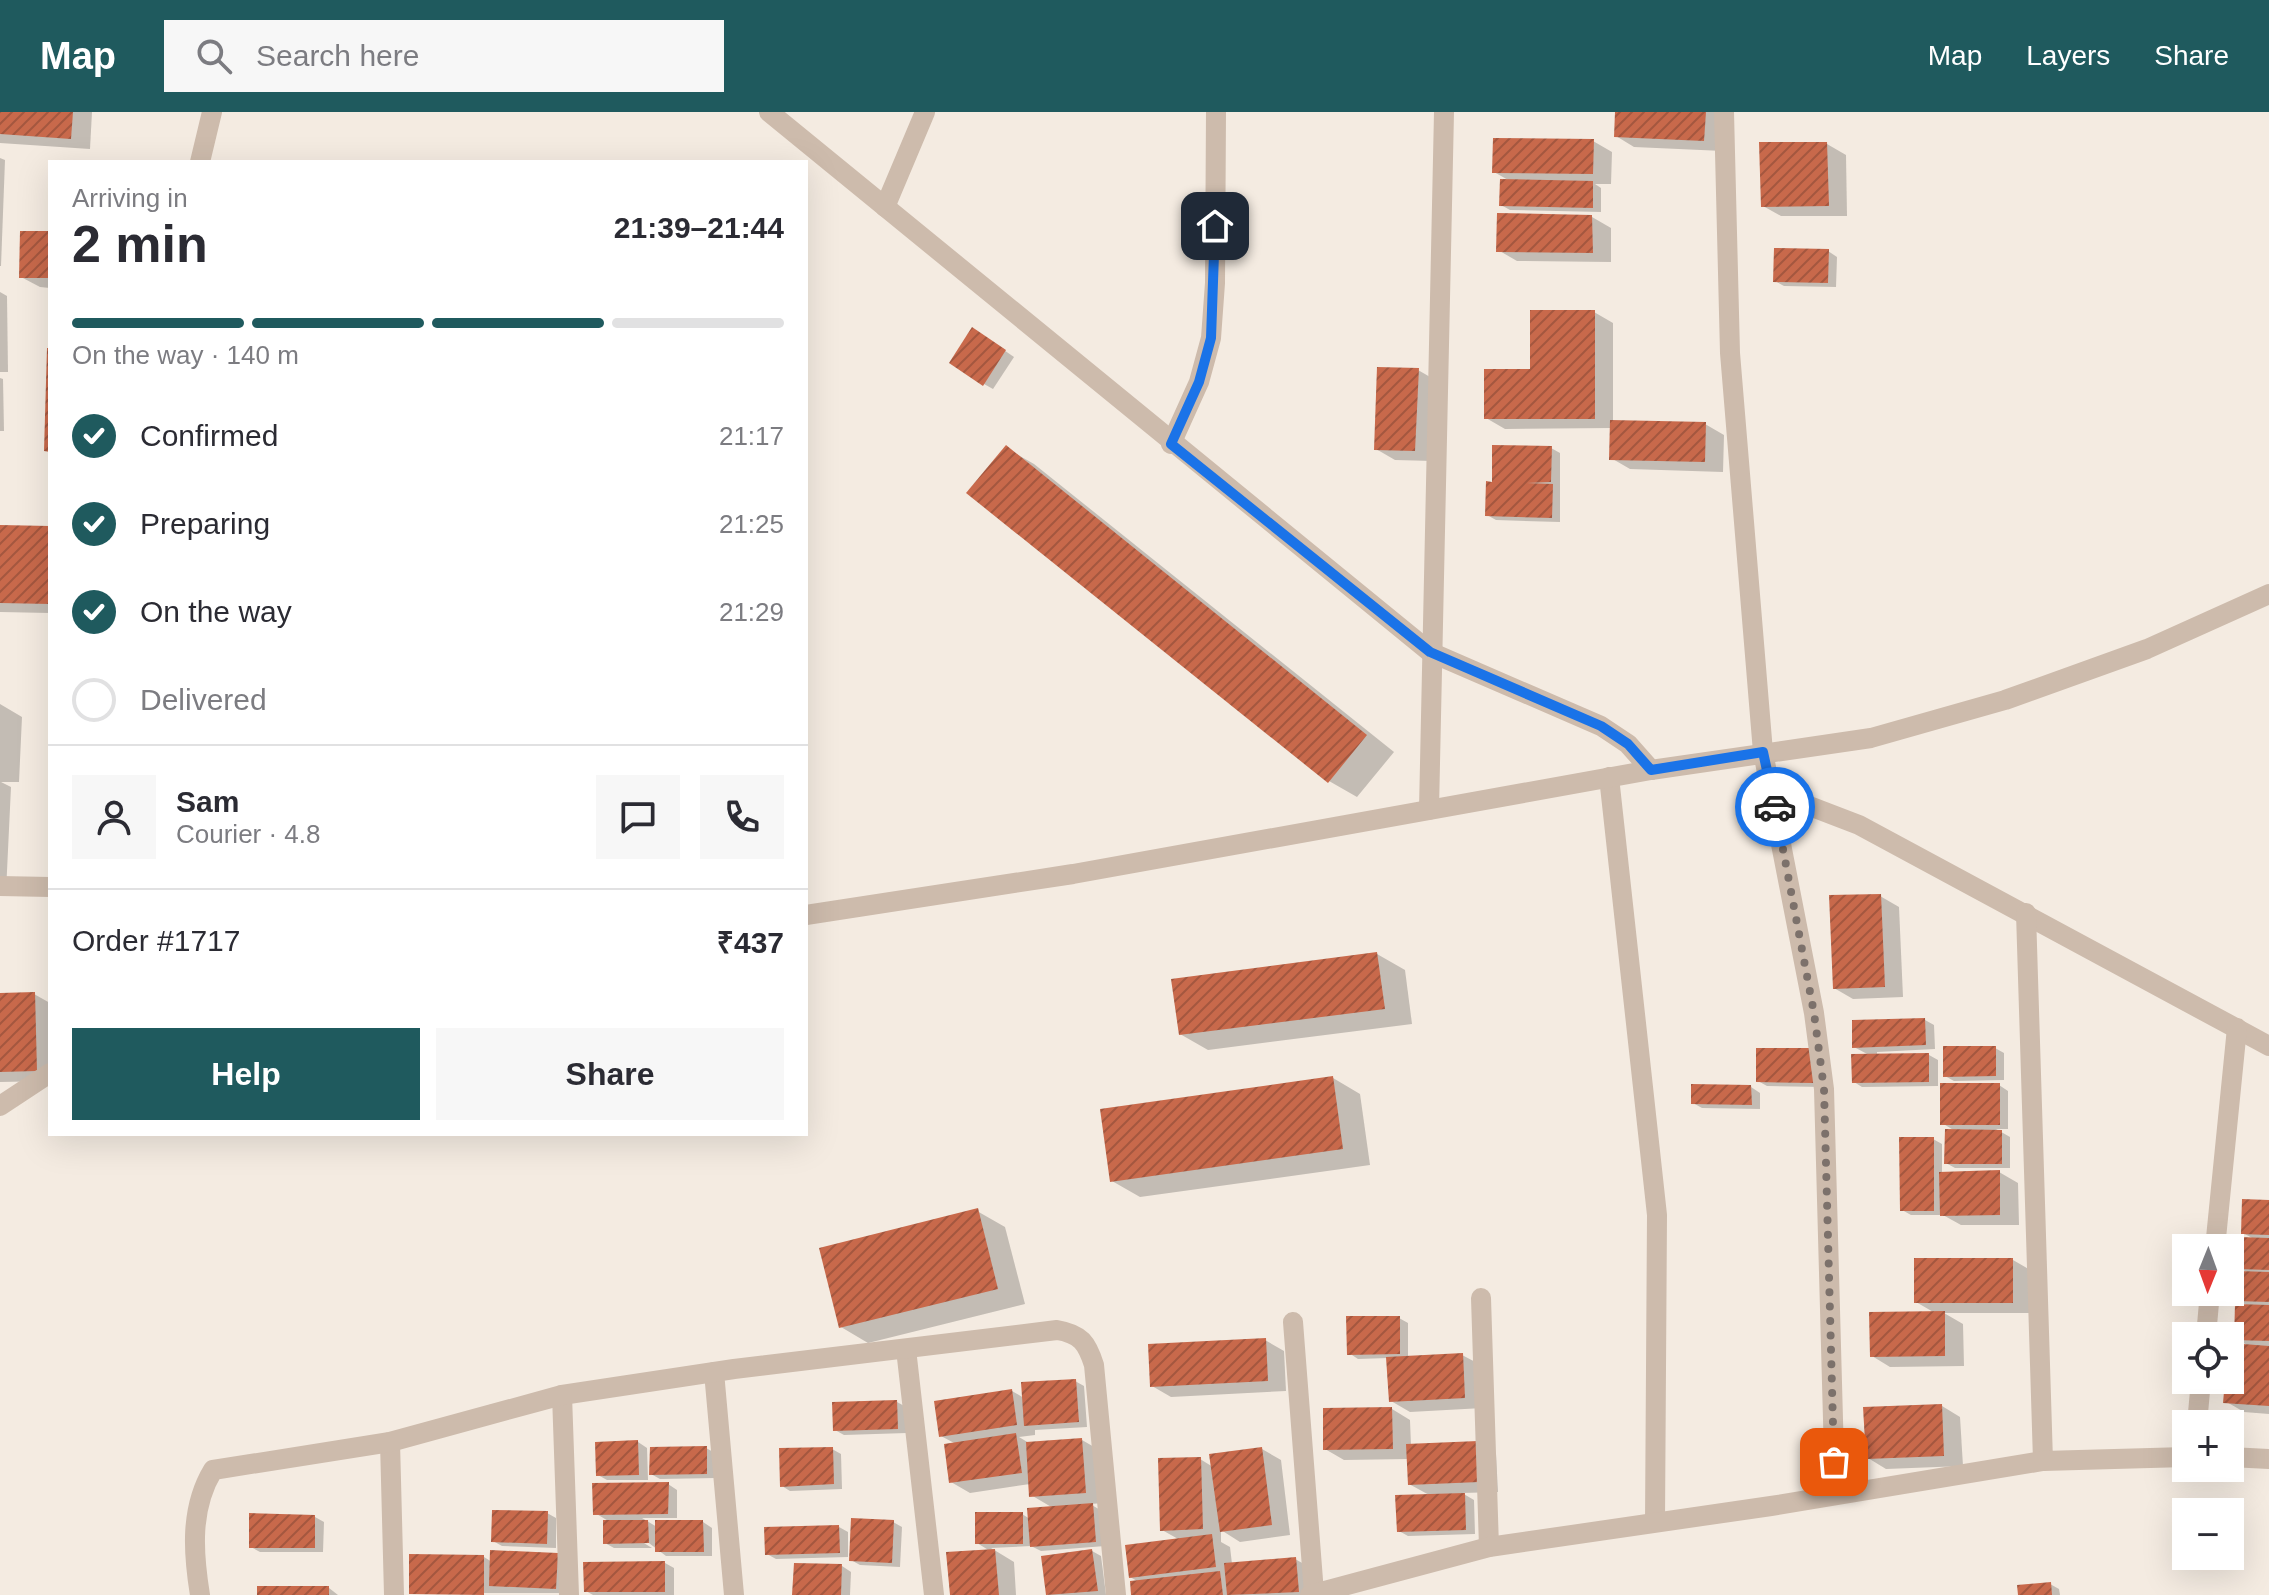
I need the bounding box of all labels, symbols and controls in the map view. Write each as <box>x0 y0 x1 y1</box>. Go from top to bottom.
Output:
search box <box>164 20 724 92</box>
icon: search <box>192 34 236 78</box>
text: Map <box>40 35 116 77</box>
text: Search here <box>256 39 419 72</box>
text: Map <box>1928 40 1982 71</box>
text: Layers <box>2026 40 2110 71</box>
text: Share <box>2154 40 2229 71</box>
text: Arriving in <box>72 183 188 213</box>
pin <box>1181 192 1249 260</box>
icon: home <box>1193 204 1237 248</box>
text: 21:39–21:44 <box>614 211 784 244</box>
text: 2 min <box>72 215 208 273</box>
text: On the way · 140 m <box>72 340 299 370</box>
icon: check <box>72 414 116 458</box>
text: Confirmed <box>140 419 278 452</box>
text: 21:17 <box>719 421 784 451</box>
icon: check <box>72 502 116 546</box>
text: Preparing <box>140 507 270 540</box>
text: 21:25 <box>719 509 784 539</box>
icon: check <box>72 590 116 634</box>
text: On the way <box>140 595 292 628</box>
text: 21:29 <box>719 597 784 627</box>
text: Delivered <box>140 683 267 716</box>
courier <box>1735 767 1815 847</box>
button: person <box>72 775 156 859</box>
button: chat <box>596 775 680 859</box>
button: phone <box>700 775 784 859</box>
text: Sam <box>176 785 239 818</box>
icon: car <box>1753 785 1797 829</box>
text: Courier · 4.8 <box>176 819 321 849</box>
text: Order #1717 <box>72 924 240 957</box>
text: ₹437 <box>717 926 784 959</box>
button: Help <box>72 1028 420 1120</box>
button: Share <box>436 1028 784 1120</box>
north arrow <box>2172 1234 2244 1306</box>
map controls <box>2172 1234 2244 1570</box>
button: locate <box>2172 1322 2244 1394</box>
button: + <box>2172 1410 2244 1482</box>
pin <box>1800 1428 1868 1496</box>
icon: bag <box>1812 1440 1856 1484</box>
button: − <box>2172 1498 2244 1570</box>

